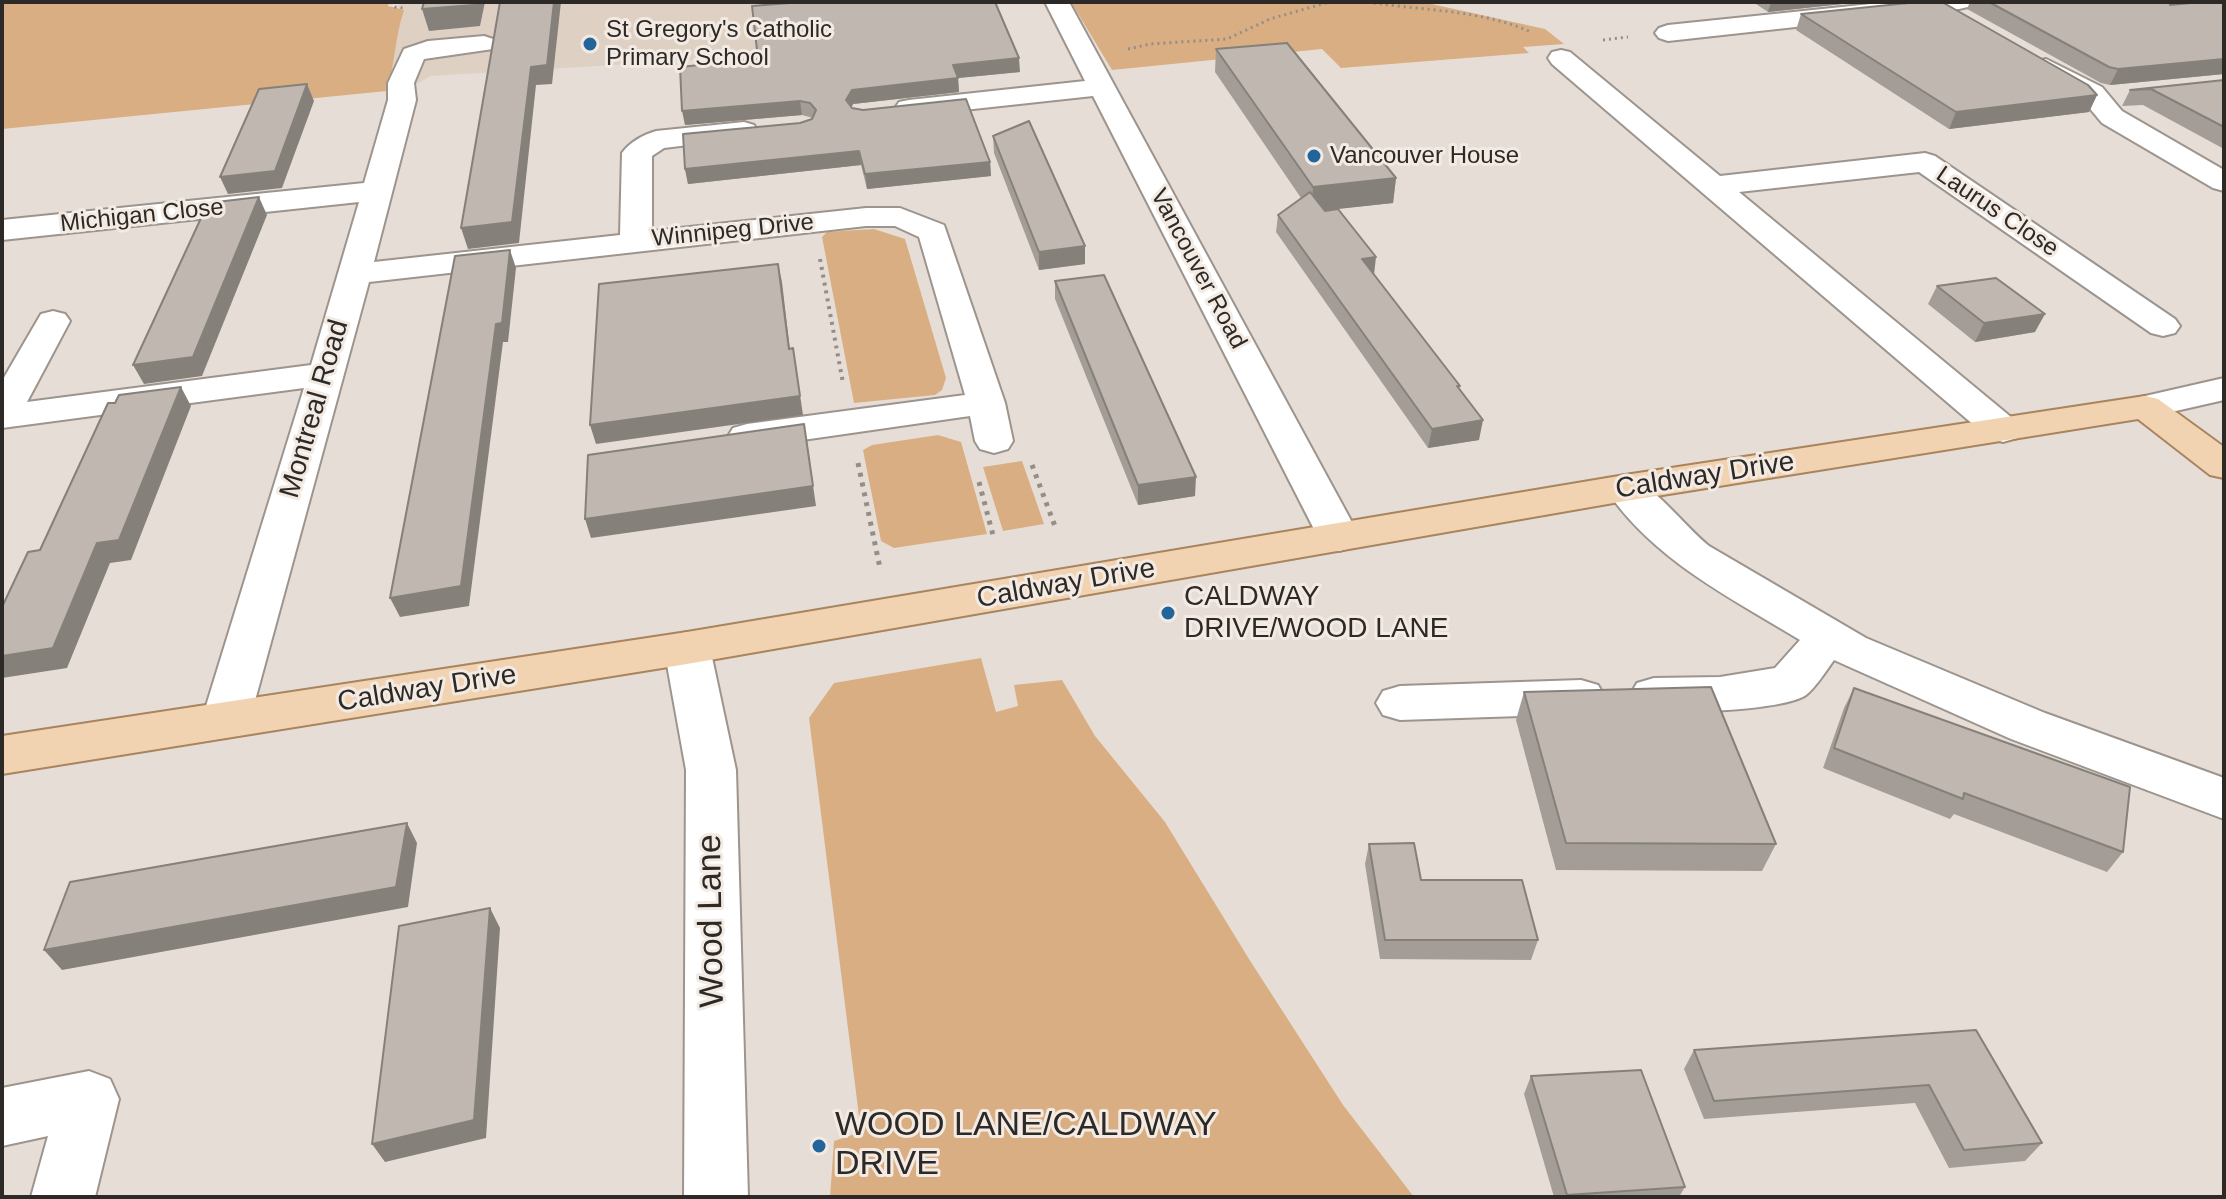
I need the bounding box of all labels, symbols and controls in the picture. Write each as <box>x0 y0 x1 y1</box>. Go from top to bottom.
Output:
place label: St Gregory's Catholic Primary School <box>606 16 832 72</box>
marker: St Gregory's Catholic Primary School <box>581 35 599 53</box>
place label: Vancouver House <box>1330 142 1519 170</box>
marker: Vancouver House <box>1305 147 1323 165</box>
street label: Laurus Close <box>1930 161 2064 263</box>
street label: Vancouver Road <box>1144 184 1252 354</box>
street label: Michigan Close <box>59 193 225 239</box>
street label: Winnipeg Drive <box>651 208 815 254</box>
street label: Montreal Road <box>274 316 356 502</box>
street label: Caldway Drive <box>1613 445 1797 507</box>
street label: Caldway Drive <box>974 552 1158 616</box>
place label: CALDWAY DRIVE/WOOD LANE <box>1184 580 1448 646</box>
marker: CALDWAY DRIVE/WOOD LANE <box>1159 604 1177 622</box>
street label: Caldway Drive <box>335 658 519 720</box>
street label: Wood Lane <box>690 834 734 1008</box>
place label: WOOD LANE/CALDWAY DRIVE <box>835 1106 1217 1186</box>
marker: WOOD LANE/CALDWAY DRIVE <box>810 1137 828 1155</box>

